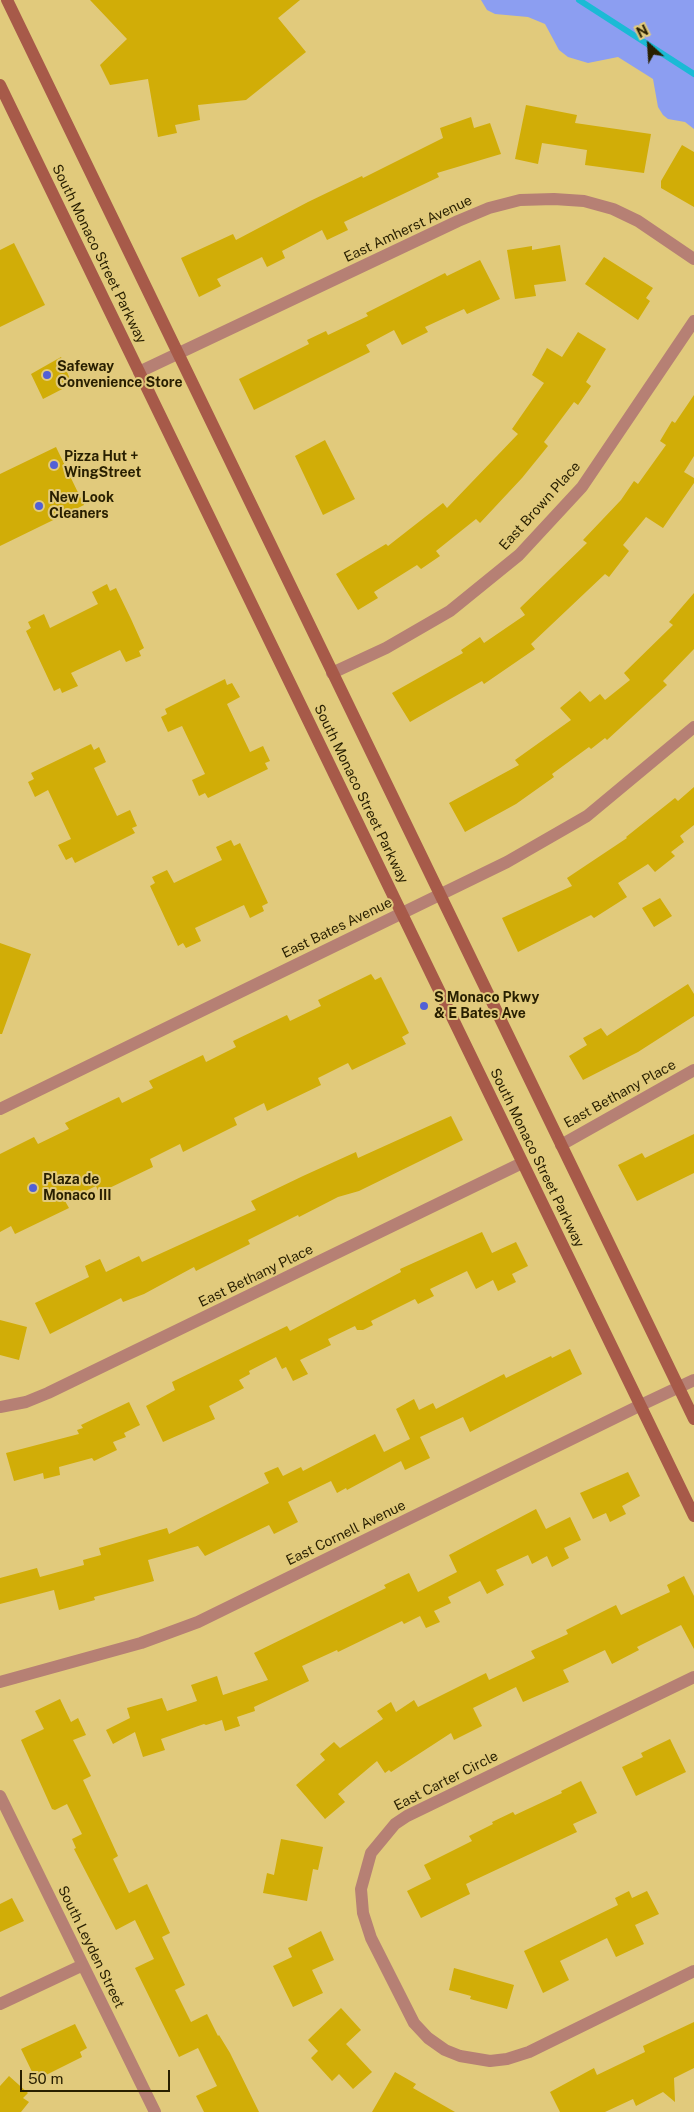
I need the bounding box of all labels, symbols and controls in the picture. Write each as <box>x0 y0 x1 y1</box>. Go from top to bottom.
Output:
north arrow <box>624 20 674 70</box>
text: N <box>634 22 651 41</box>
street label: South Monaco Street Parkway <box>48 162 150 346</box>
street label: East Amherst Avenue <box>341 192 475 266</box>
place label: Safeway Convenience Store <box>57 359 183 392</box>
marker: Safeway Convenience Store <box>41 369 53 381</box>
place label: Pizza Hut + WingStreet <box>64 449 141 482</box>
street label: East Brown Place <box>496 458 584 554</box>
marker: Pizza Hut + WingStreet <box>48 459 60 471</box>
place label: New Look Cleaners <box>49 490 114 522</box>
marker: New Look Cleaners <box>33 500 45 512</box>
street label: South Monaco Street Parkway <box>310 702 412 886</box>
street label: East Bates Avenue <box>279 894 395 962</box>
place label: S Monaco Pkwy & E Bates Ave <box>434 990 539 1022</box>
marker: S Monaco Pkwy & E Bates Ave <box>418 1000 430 1012</box>
street label: East Bethany Place <box>561 1056 679 1132</box>
street label: South Monaco Street Parkway <box>486 1066 588 1250</box>
place label: Plaza de Monaco III <box>43 1172 112 1204</box>
marker: Plaza de Monaco III <box>27 1182 39 1194</box>
street label: East Bethany Place <box>196 1241 316 1311</box>
street label: East Cornell Avenue <box>284 1497 408 1569</box>
street label: East Carter Circle <box>391 1748 501 1814</box>
street label: South Leyden Street <box>54 1883 128 2011</box>
scale bar <box>22 2060 172 2092</box>
text: 50 m <box>28 2070 63 2087</box>

